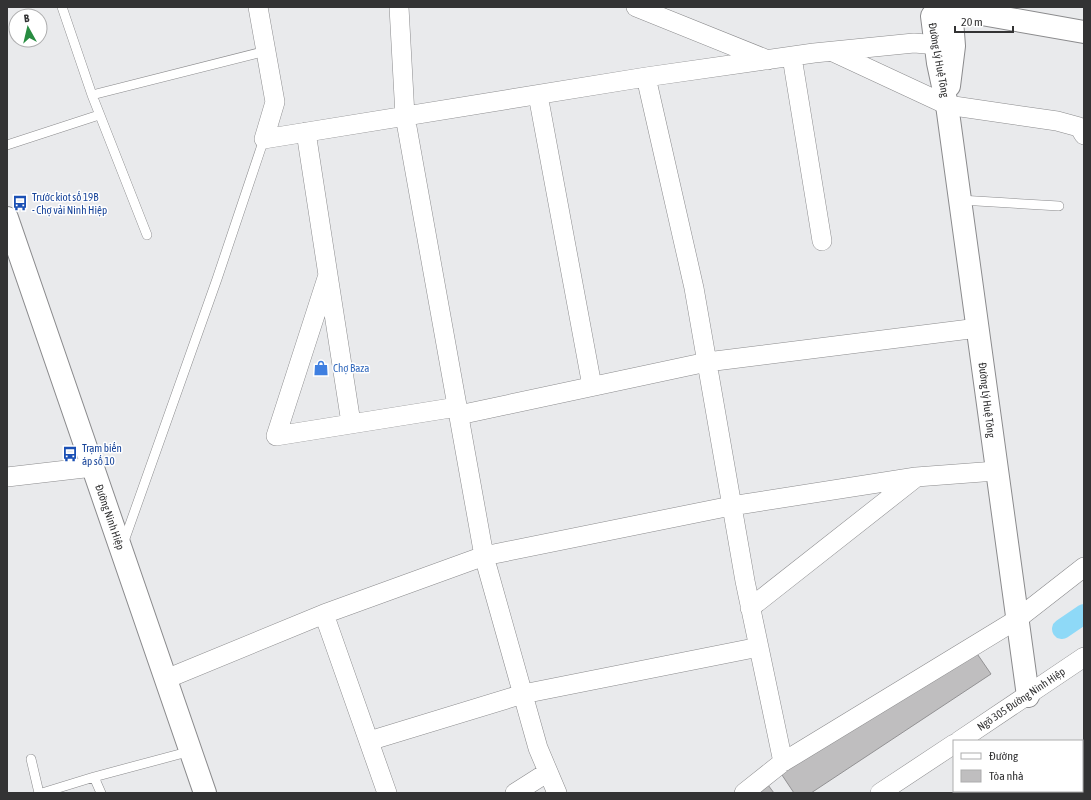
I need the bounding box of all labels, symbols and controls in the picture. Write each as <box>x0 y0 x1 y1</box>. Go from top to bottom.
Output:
north arrow <box>8 8 48 48</box>
scale bar <box>955 8 1013 34</box>
text: B <box>23 12 31 24</box>
text: 20 m <box>961 15 983 29</box>
street label: Đường Lý Huệ Tông <box>926 22 952 99</box>
place label: Trước kiot số 19B - Chợ vải Ninh Hiệp <box>32 191 107 217</box>
bus stop icon: Trước kiot số 19B - Chợ vải Ninh Hiệp <box>11 194 29 212</box>
shop icon: Chợ Baza <box>312 359 330 377</box>
place label: Chợ Baza <box>333 362 369 375</box>
street label: Đường Lý Huệ Tông <box>975 362 998 439</box>
place label: Trạm biến áp số 10 <box>82 442 122 467</box>
bus stop icon: Trạm biến áp số 10 <box>61 445 79 463</box>
street label: Đường Ninh Hiệp <box>92 483 127 552</box>
street label: Ngõ 305 Đường Ninh Hiệp <box>975 665 1068 734</box>
legend <box>953 740 1083 792</box>
text: Đường <box>989 749 1019 763</box>
text: Tòa nhà <box>989 769 1024 783</box>

